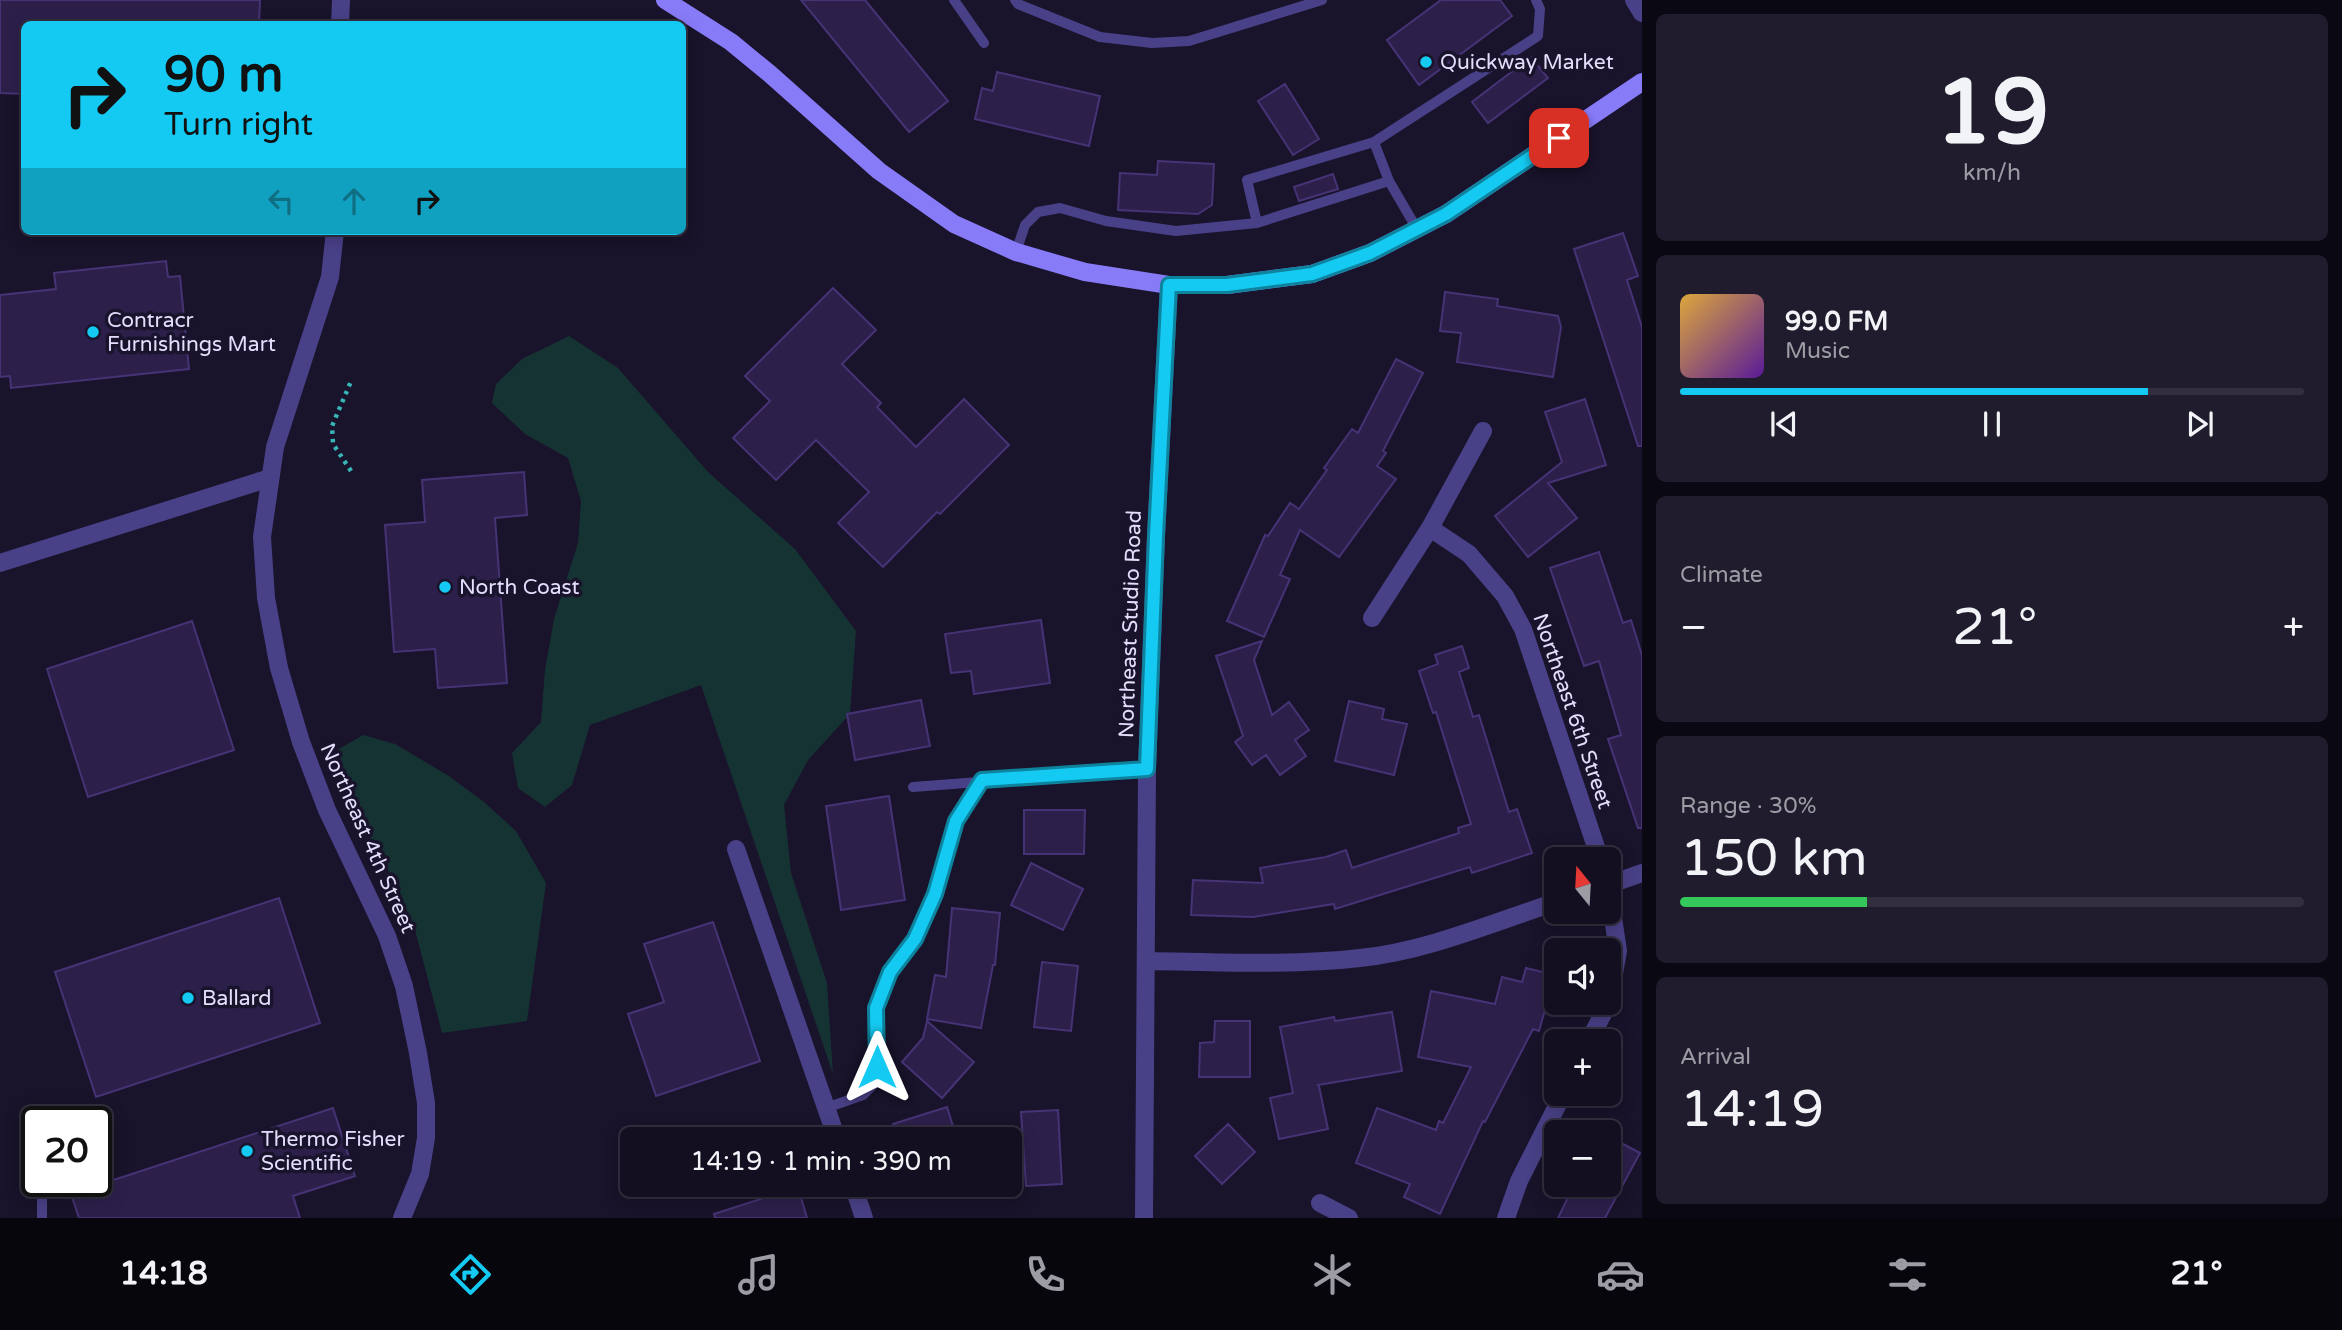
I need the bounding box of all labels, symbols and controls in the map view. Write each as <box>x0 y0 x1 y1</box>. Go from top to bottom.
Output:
text: 90 m <box>164 46 283 105</box>
icon: right <box>49 49 140 140</box>
place label: Quickway Market <box>1440 50 1614 75</box>
marker: Quickway Market <box>1418 54 1434 70</box>
text: 19 <box>1935 58 2049 168</box>
text: Turn right <box>164 106 313 144</box>
pin <box>1529 108 1589 168</box>
icon: arrive <box>1540 119 1578 157</box>
text: km/h <box>1963 159 2021 187</box>
icon: left <box>262 182 300 220</box>
icon: ahead <box>335 182 373 220</box>
icon: right <box>408 182 446 220</box>
text: 99.0 FM <box>1785 306 1888 337</box>
place label: Contracr Furnishings Mart <box>107 308 276 357</box>
marker: Contracr Furnishings Mart <box>85 324 101 340</box>
text: Music <box>1785 337 1850 365</box>
icon: previous <box>1765 405 1803 443</box>
icon: pause <box>1973 405 2011 443</box>
icon: next <box>2181 405 2219 443</box>
street label: Northeast Studio Road <box>1114 510 1147 738</box>
text: Climate <box>1680 561 1763 589</box>
place label: North Coast <box>459 575 580 600</box>
marker: North Coast <box>437 579 453 595</box>
text: 21° <box>1952 596 2037 659</box>
text: − <box>1680 605 1707 651</box>
text: + <box>2283 605 2304 651</box>
street label: Northeast 6th Street <box>1527 610 1618 812</box>
street label: Northeast 4th Street <box>314 740 421 937</box>
text: Range · 30% <box>1680 792 1816 820</box>
text: 150 km <box>1680 827 1868 890</box>
north arrow <box>1544 847 1620 924</box>
map controls <box>1544 847 1621 1197</box>
button: sound <box>1544 938 1621 1015</box>
place label: Ballard <box>202 986 272 1011</box>
marker: Ballard <box>180 990 196 1006</box>
button: + <box>1544 1029 1621 1106</box>
position arrow <box>840 1030 914 1104</box>
text: Arrival <box>1680 1043 1751 1071</box>
text: 14:19 <box>1680 1078 1824 1141</box>
speed limit sign: 20 <box>21 1106 112 1197</box>
button: − <box>1544 1120 1621 1197</box>
place label: Thermo Fisher Scientific <box>261 1127 404 1176</box>
marker: Thermo Fisher Scientific <box>239 1143 255 1159</box>
text: 14:19 · 1 min · 390 m <box>690 1146 952 1177</box>
icon: directions <box>446 1250 495 1299</box>
icon: music <box>734 1250 783 1299</box>
icon: phone <box>1021 1250 1070 1299</box>
icon: climate <box>1308 1250 1357 1299</box>
icon: car <box>1596 1250 1645 1299</box>
icon: filters <box>1883 1250 1932 1299</box>
text: 14:18 <box>119 1255 208 1293</box>
text: 21° <box>2170 1255 2223 1293</box>

